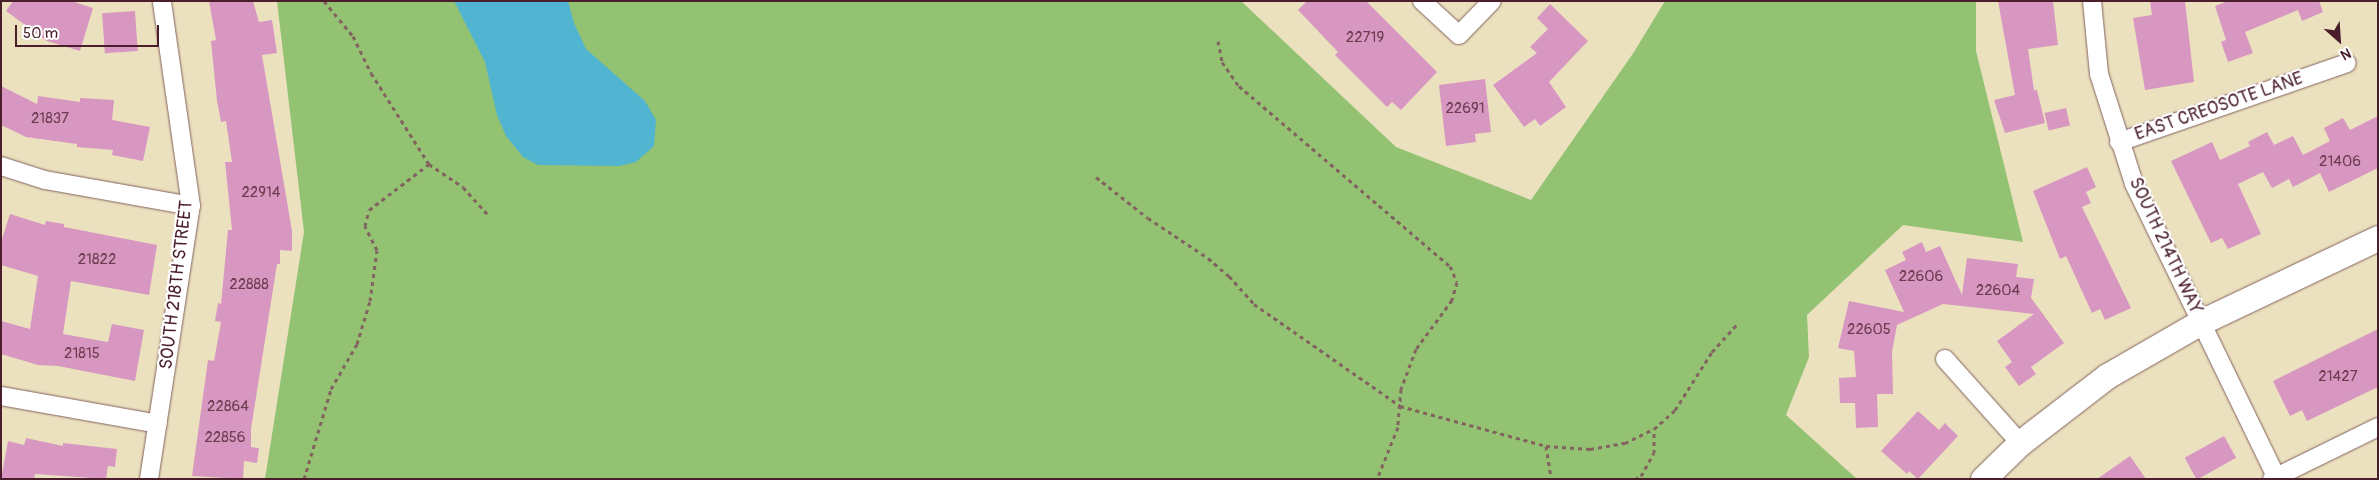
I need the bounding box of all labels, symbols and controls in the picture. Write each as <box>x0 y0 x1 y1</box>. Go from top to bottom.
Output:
scale bar <box>18 15 161 47</box>
north arrow <box>2314 15 2364 65</box>
text: 50 m <box>23 24 58 43</box>
house number: 22719 <box>1346 29 1384 47</box>
text: N <box>2338 44 2354 64</box>
street label: EAST CREOSOTE LANE <box>2132 68 2306 146</box>
house number: 22691 <box>1445 100 1485 118</box>
house number: 21837 <box>31 110 69 128</box>
house number: 21406 <box>2319 153 2361 171</box>
street label: SOUTH 214TH WAY <box>2124 174 2206 318</box>
house number: 22914 <box>241 184 281 202</box>
street label: SOUTH 218TH STREET <box>156 199 198 371</box>
house number: 21822 <box>78 251 116 269</box>
house number: 22606 <box>1899 268 1943 286</box>
house number: 22888 <box>229 276 269 294</box>
house number: 22604 <box>1976 282 2020 300</box>
house number: 22605 <box>1847 321 1891 339</box>
house number: 21815 <box>64 345 100 363</box>
house number: 21427 <box>2318 368 2358 386</box>
house number: 22864 <box>207 398 249 416</box>
house number: 22856 <box>204 429 246 447</box>

